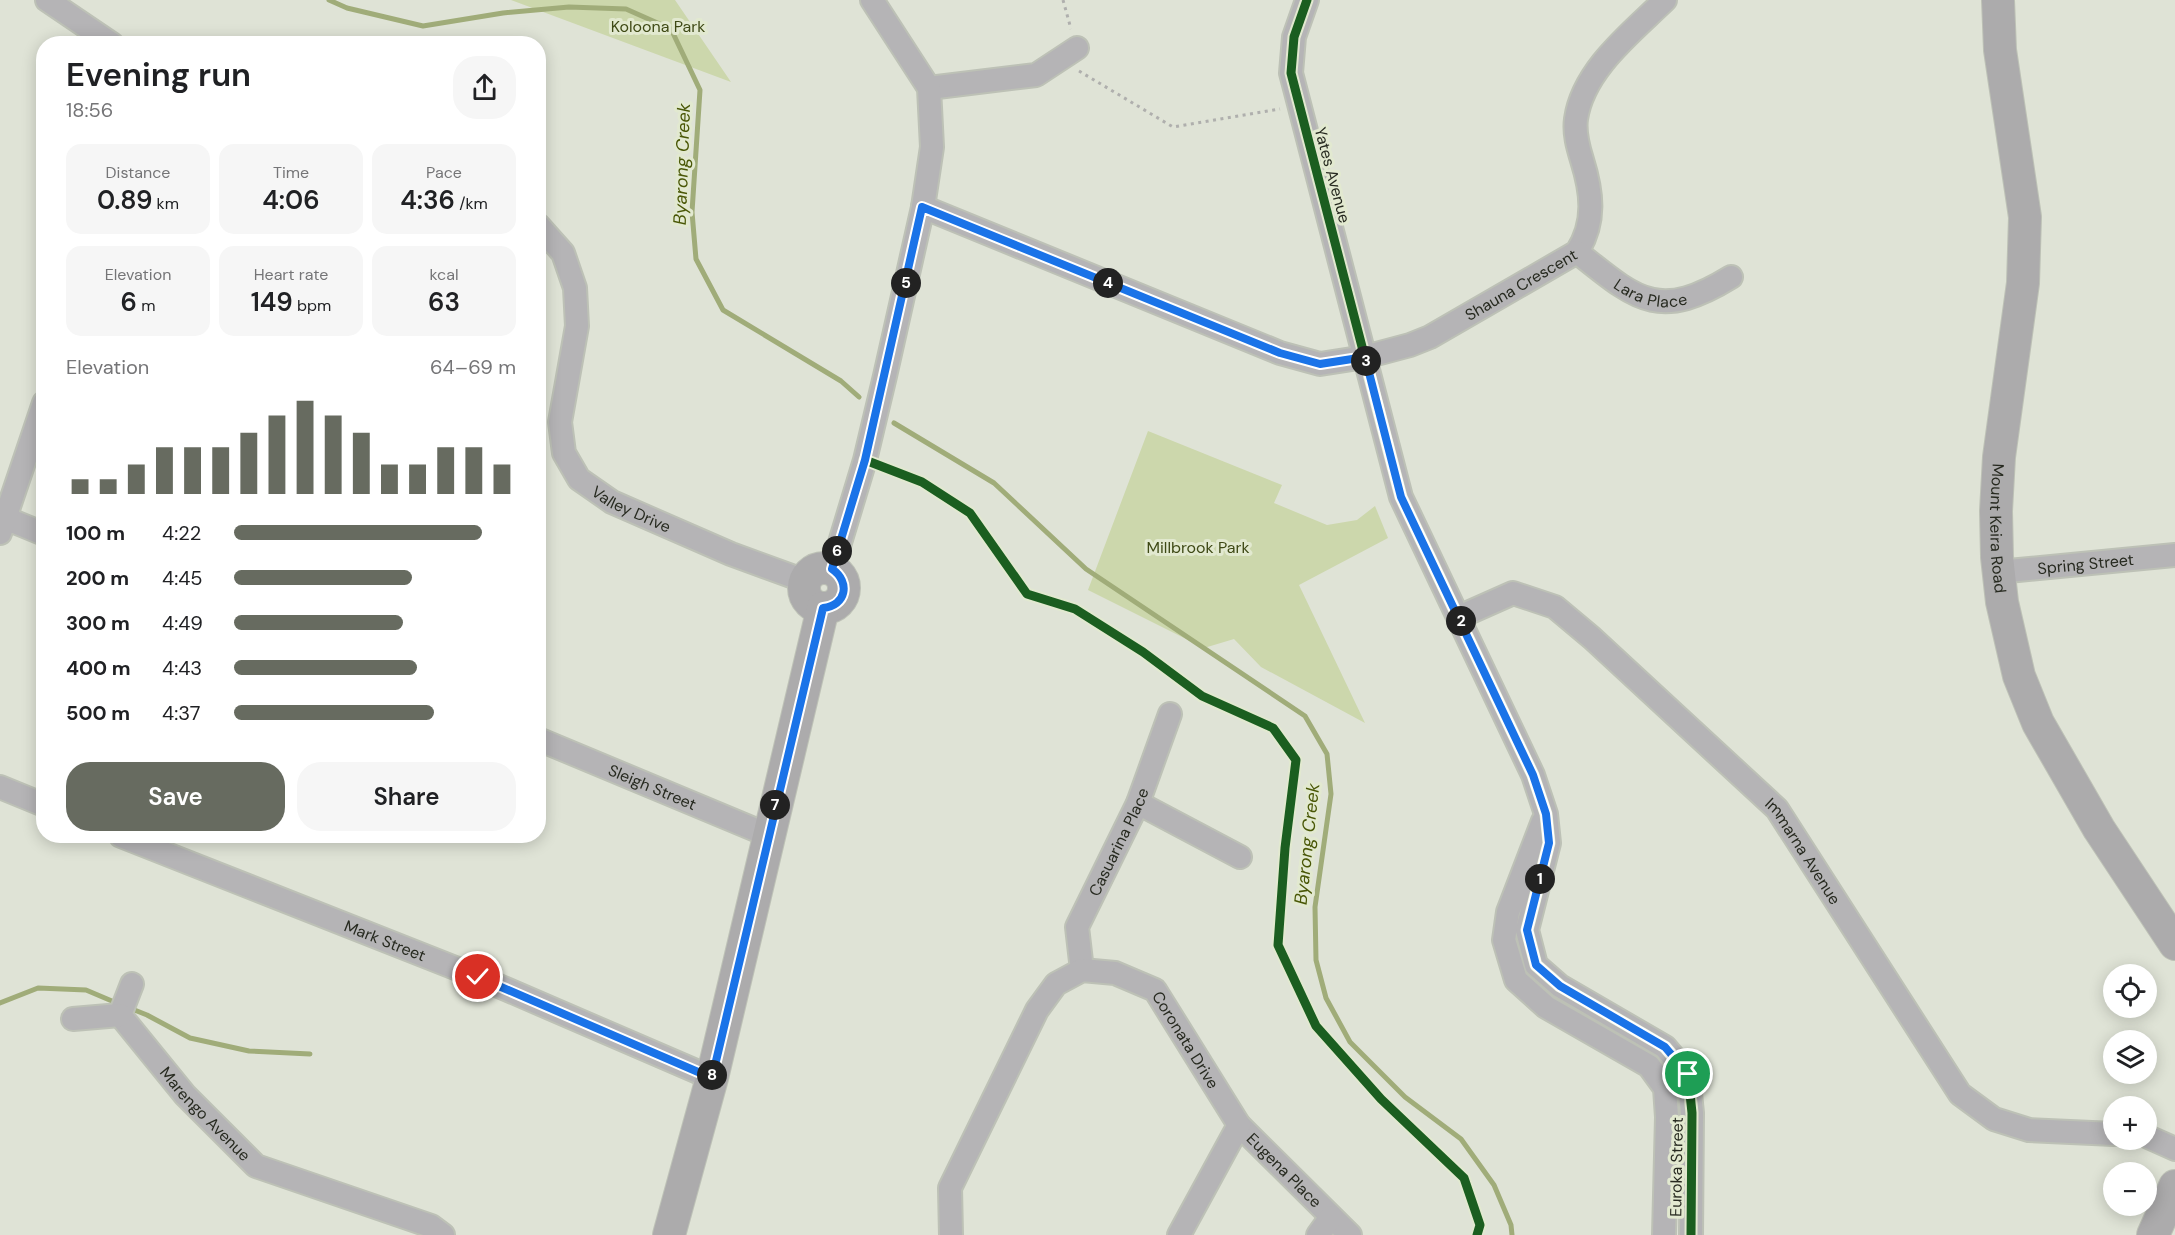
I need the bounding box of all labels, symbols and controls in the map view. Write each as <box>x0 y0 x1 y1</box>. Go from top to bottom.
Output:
park label: Koloona Park <box>611 16 705 37</box>
text: Evening run <box>66 53 251 96</box>
button: share <box>453 56 516 119</box>
text: 18:56 <box>66 97 113 123</box>
water label: Byarong Creek <box>668 102 696 225</box>
street label: Yates Avenue <box>1310 125 1355 225</box>
text: Distance <box>106 162 170 183</box>
text: Time <box>273 162 309 183</box>
text: Pace <box>426 162 462 183</box>
text: 0.89 <box>97 183 152 217</box>
text: 4:06 <box>262 183 320 217</box>
text: 4:36 <box>400 183 455 217</box>
text: km <box>152 193 179 214</box>
text: /km <box>455 193 488 214</box>
street label: Shauna Crescent <box>1461 244 1581 326</box>
text: Elevation <box>105 264 171 285</box>
text: Heart rate <box>254 264 328 285</box>
text: kcal <box>430 264 458 285</box>
pin: 5 <box>891 268 921 298</box>
pin: 4 <box>1093 268 1123 298</box>
text: 5 <box>901 272 911 293</box>
text: 4 <box>1103 272 1113 293</box>
street label: Lara Place <box>1610 274 1689 312</box>
text: 6 <box>121 285 137 319</box>
text: 149 <box>251 285 293 319</box>
text: 63 <box>428 285 460 319</box>
text: m <box>137 295 155 316</box>
text: bpm <box>293 295 331 316</box>
pin: 3 <box>1351 346 1381 376</box>
text: 3 <box>1361 350 1371 371</box>
text: Elevation <box>66 354 149 380</box>
text: 64–69 m <box>430 354 516 380</box>
street label: Mount Keira Road <box>1985 463 2011 594</box>
street label: Valley Drive <box>587 481 674 537</box>
text: 100 m <box>66 520 125 546</box>
text: 4:22 <box>162 520 201 546</box>
pin: 6 <box>822 536 852 566</box>
park label: Millbrook Park <box>1147 537 1249 558</box>
text: 6 <box>832 540 842 561</box>
street label: Spring Street <box>2036 549 2135 579</box>
text: 200 m <box>66 565 129 591</box>
text: 4:45 <box>162 565 203 591</box>
pin: 2 <box>1446 606 1476 636</box>
text: 300 m <box>66 610 130 636</box>
text: 4:49 <box>162 610 203 636</box>
text: 2 <box>1456 610 1466 631</box>
text: 400 m <box>66 655 131 681</box>
text: 4:43 <box>162 655 202 681</box>
text: 500 m <box>66 700 130 726</box>
text: 4:37 <box>162 700 200 726</box>
street label: Sleigh Street <box>605 760 699 815</box>
button: Save <box>66 762 285 831</box>
button: Share <box>297 762 516 831</box>
water label: Byarong Creek <box>1289 781 1325 906</box>
street label: Casuarina Place <box>1084 785 1154 900</box>
pin: 7 <box>760 790 790 820</box>
street label: Immarna Avenue <box>1760 793 1845 909</box>
text: 7 <box>771 794 779 815</box>
pin: 1 <box>1525 864 1555 894</box>
text: 1 <box>1537 868 1543 889</box>
street label: Mark Street <box>341 915 429 966</box>
pin <box>452 951 503 1002</box>
icon: check <box>461 960 494 993</box>
map controls <box>2103 964 2157 1216</box>
button: locate <box>2103 964 2157 1018</box>
street label: Coronata Drive <box>1147 987 1224 1093</box>
button: layers <box>2103 1030 2157 1084</box>
pin <box>1662 1048 1713 1099</box>
icon: arrive <box>1671 1057 1704 1090</box>
pin: 8 <box>697 1060 727 1090</box>
street label: Marengo Avenue <box>155 1062 255 1166</box>
text: 8 <box>707 1064 717 1085</box>
button: + <box>2103 1096 2157 1150</box>
street label: Euroka Street <box>1665 1117 1688 1217</box>
street label: Eugena Place <box>1242 1128 1326 1212</box>
button: − <box>2103 1162 2157 1216</box>

